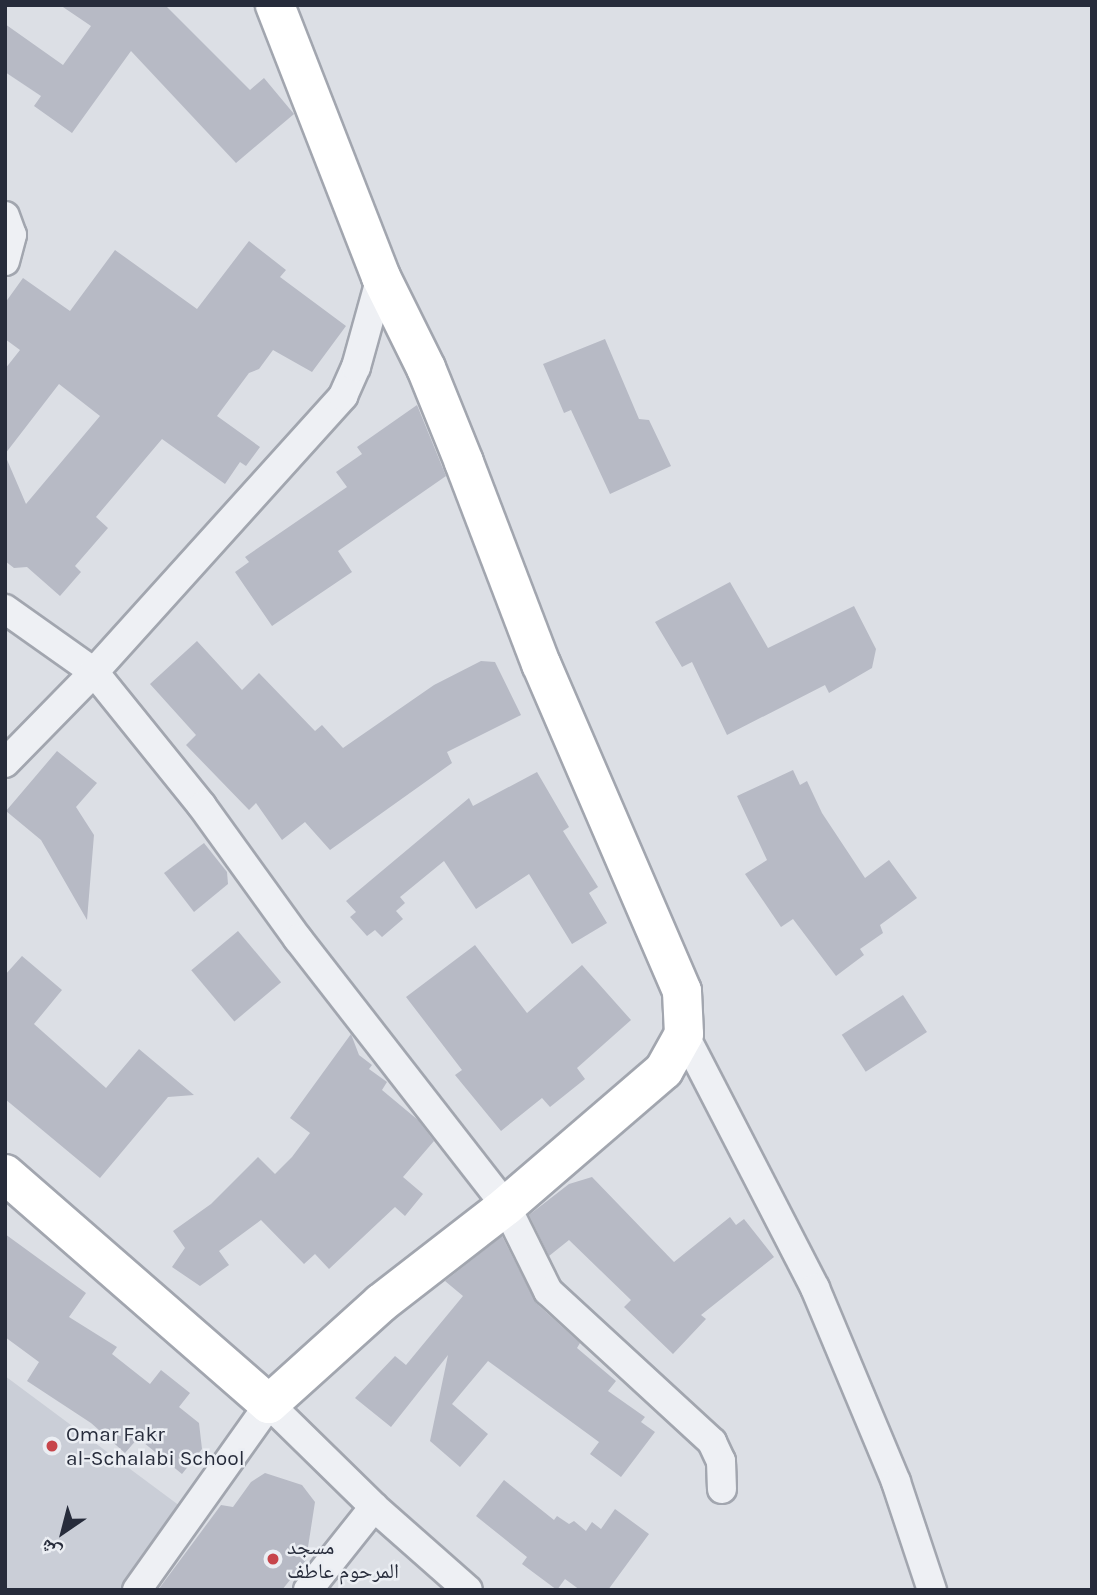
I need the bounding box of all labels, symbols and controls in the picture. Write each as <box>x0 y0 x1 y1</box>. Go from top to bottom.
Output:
place label: Omar Fakr al-Schalabi School <box>66 1421 245 1471</box>
marker: Omar Fakr al-Schalabi School <box>44 1438 60 1454</box>
north arrow <box>28 1497 98 1567</box>
text: ش <box>36 1534 66 1564</box>
place label: مسجد المرحوم عاطف <box>287 1534 399 1584</box>
marker: مسجد المرحوم عاطف <box>265 1551 281 1567</box>

